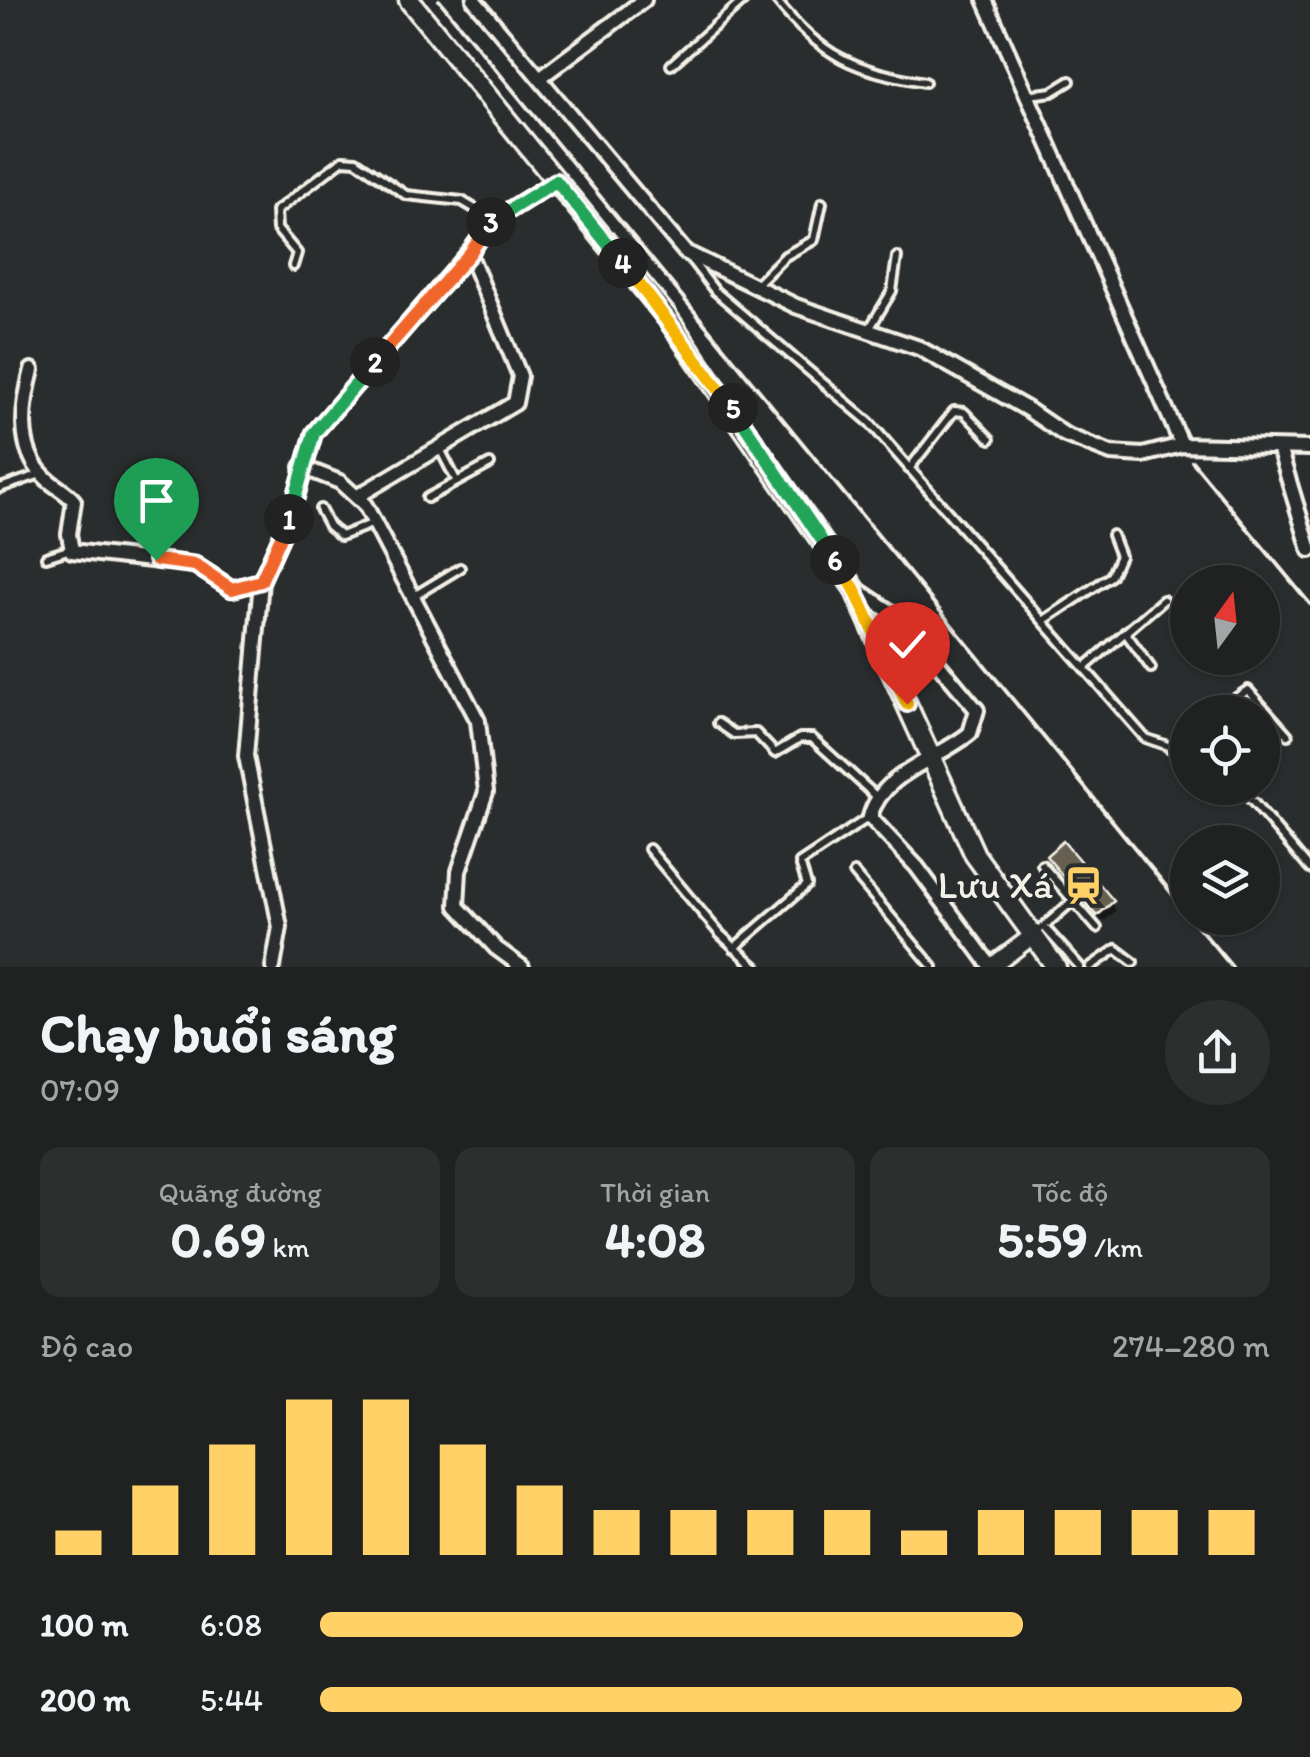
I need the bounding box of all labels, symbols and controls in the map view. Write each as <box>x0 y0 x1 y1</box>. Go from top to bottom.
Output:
pin: 3 <box>466 197 516 247</box>
text: 3 <box>483 205 499 239</box>
pin: 4 <box>598 238 648 288</box>
text: 4 <box>615 246 631 280</box>
pin: 2 <box>350 337 400 387</box>
text: 2 <box>368 345 382 379</box>
pin: 5 <box>708 383 758 433</box>
text: 5 <box>726 391 740 425</box>
pin <box>114 458 199 561</box>
icon: arrive <box>129 473 184 528</box>
pin: 1 <box>264 494 314 544</box>
text: 1 <box>283 502 296 536</box>
pin: 6 <box>810 535 860 585</box>
text: 6 <box>828 543 842 577</box>
north arrow <box>1170 565 1280 675</box>
map controls <box>1170 565 1280 935</box>
pin <box>865 602 950 705</box>
icon: check <box>880 617 935 672</box>
button: locate <box>1170 695 1280 805</box>
button: layers <box>1170 825 1280 935</box>
place label: Lưu Xá <box>938 862 1053 908</box>
station icon: Lưu Xá <box>1062 864 1104 906</box>
text: Chạy buổi sáng <box>40 1000 396 1066</box>
button: share <box>1165 1000 1270 1105</box>
text: 07:09 <box>40 1071 120 1109</box>
text: Quãng đường <box>158 1175 322 1209</box>
text: Thời gian <box>600 1175 710 1209</box>
text: Tốc độ <box>1032 1175 1108 1209</box>
text: 0.69 <box>170 1209 266 1270</box>
text: 4:08 <box>605 1209 705 1270</box>
text: 5:59 <box>997 1209 1088 1270</box>
text: km <box>266 1230 310 1264</box>
text: /km <box>1088 1230 1143 1264</box>
text: Độ cao <box>40 1327 133 1365</box>
text: 274–280 m <box>1112 1327 1270 1365</box>
text: 100 m <box>40 1606 128 1644</box>
text: 6:08 <box>200 1606 262 1644</box>
text: 200 m <box>40 1681 130 1719</box>
text: 5:44 <box>200 1681 263 1719</box>

